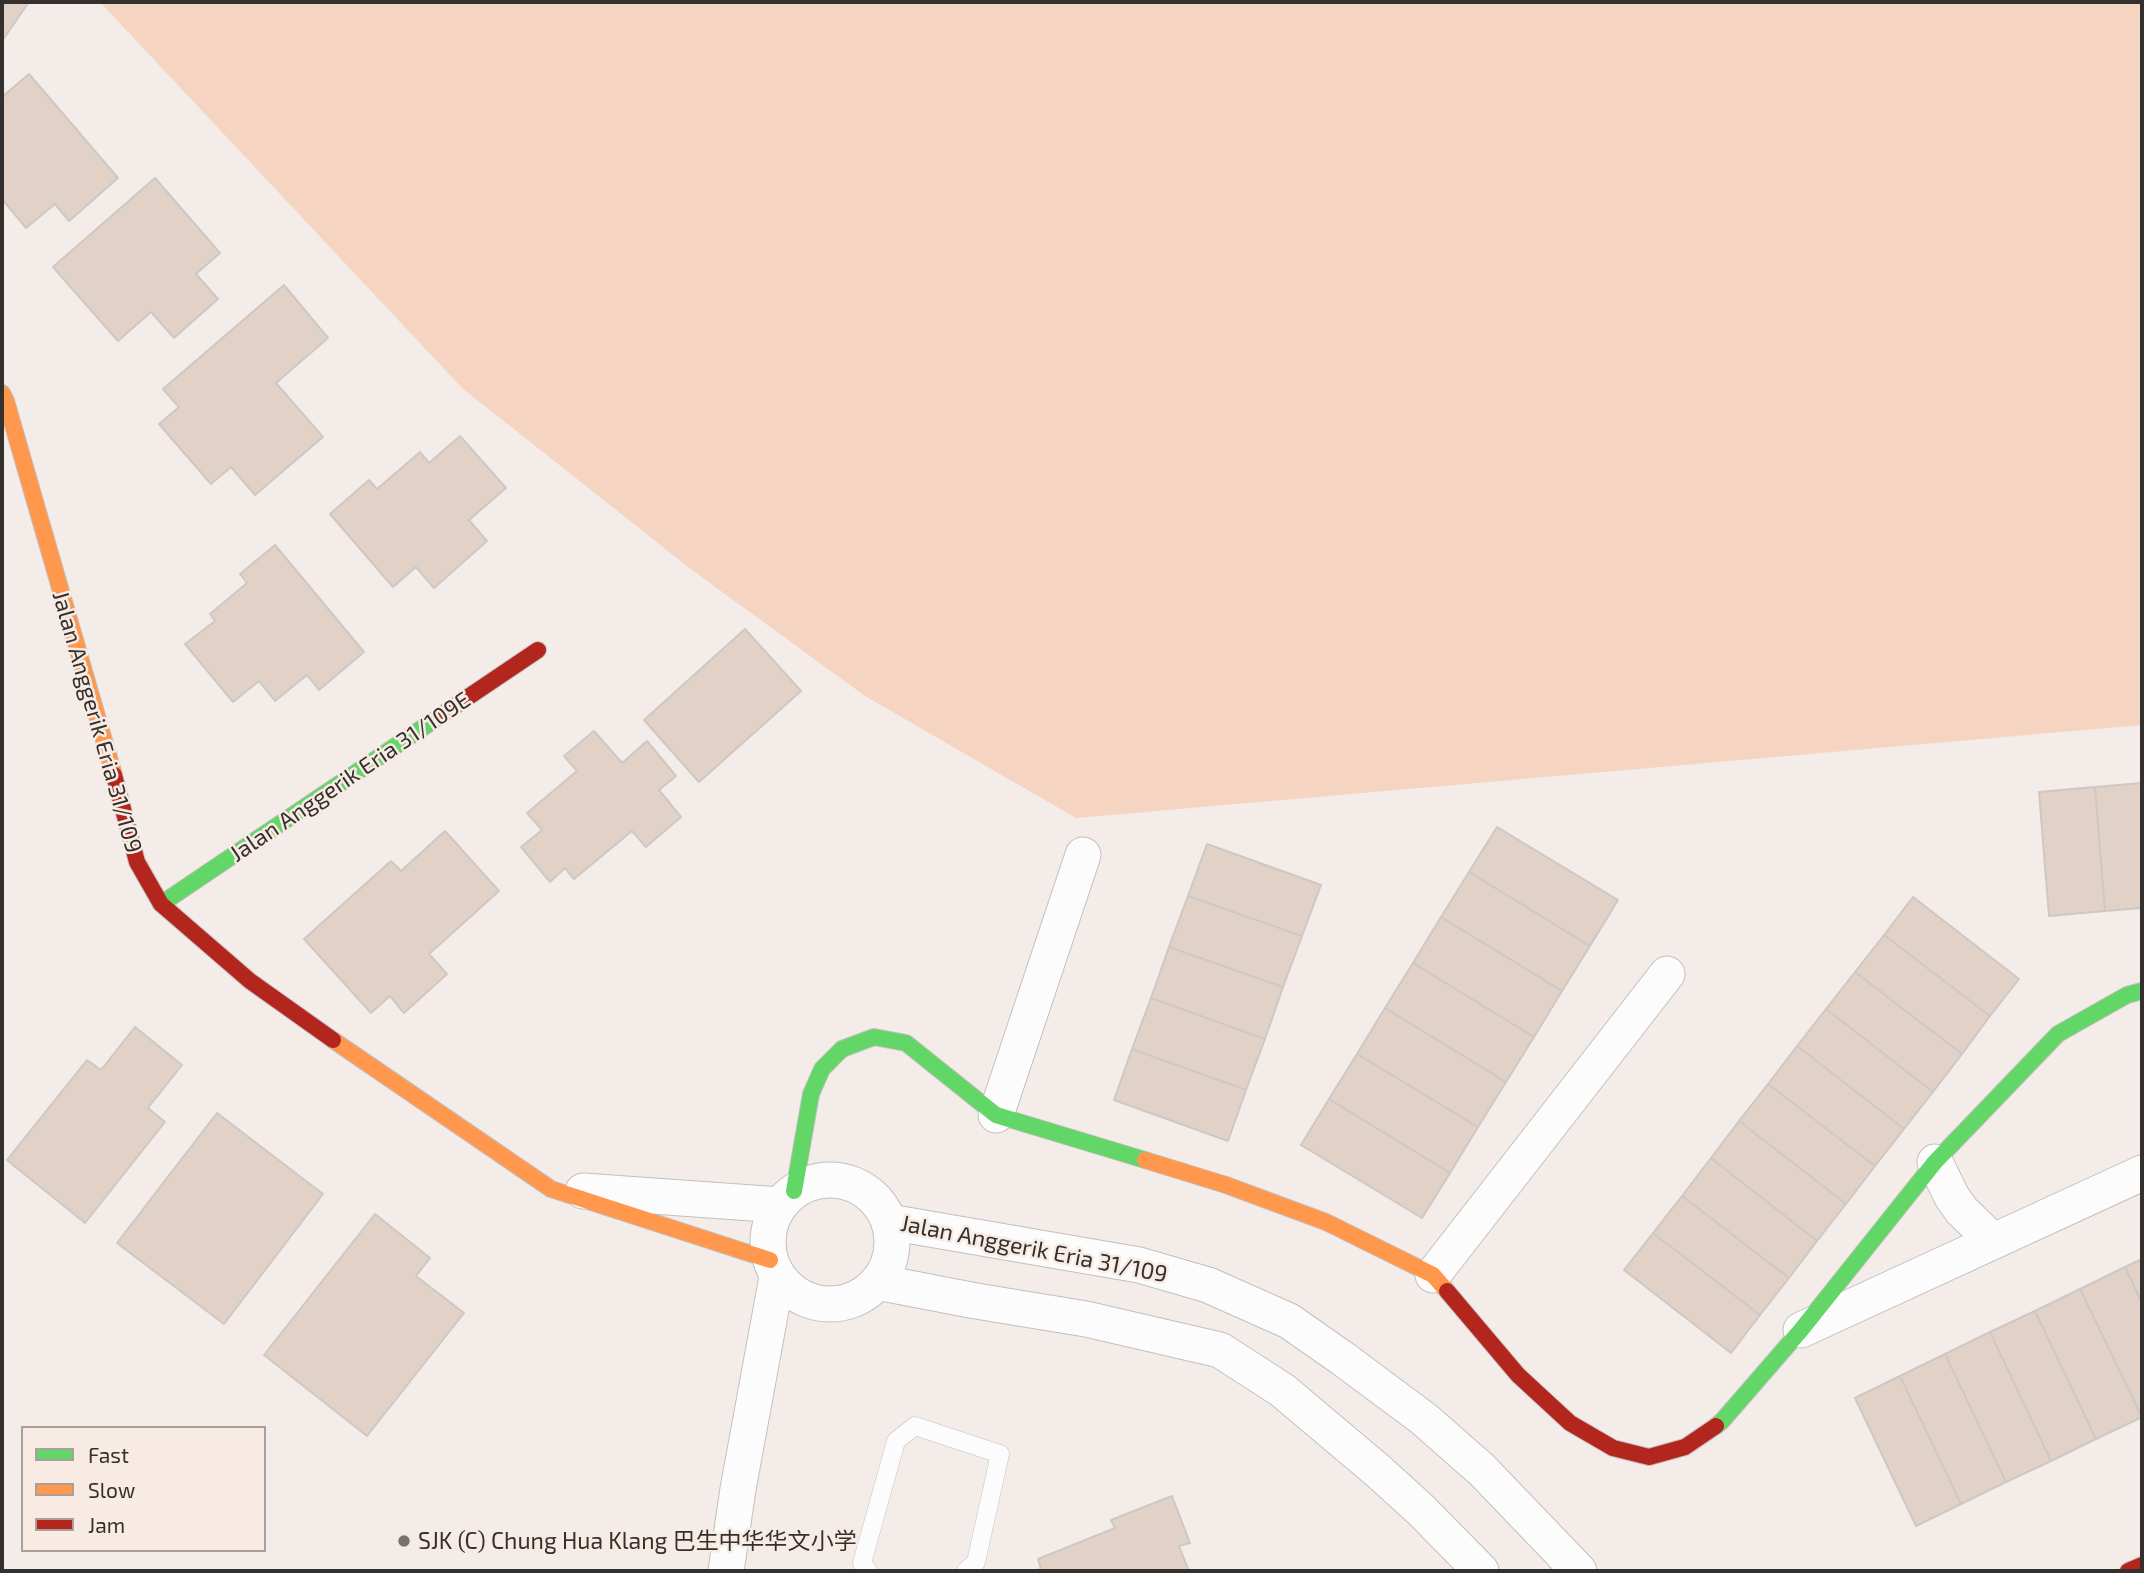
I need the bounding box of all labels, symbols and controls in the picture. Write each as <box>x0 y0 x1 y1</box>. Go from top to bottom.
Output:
street label: Jalan Anggerik Eria 31/109 <box>46 588 148 856</box>
street label: Jalan Anggerik Eria 31/109E <box>224 686 476 868</box>
street label: Jalan Anggerik Eria 31/109 <box>898 1210 1170 1288</box>
legend <box>21 1426 266 1552</box>
text: Fast <box>88 1442 129 1467</box>
text: Slow <box>88 1477 135 1502</box>
text: Jam <box>88 1512 125 1537</box>
place label: SJK (C) Chung Hua Klang 巴生中华华文小学 <box>418 1527 857 1555</box>
marker: SJK (C) Chung Hua Klang 巴生中华华文小学 <box>396 1533 412 1549</box>

